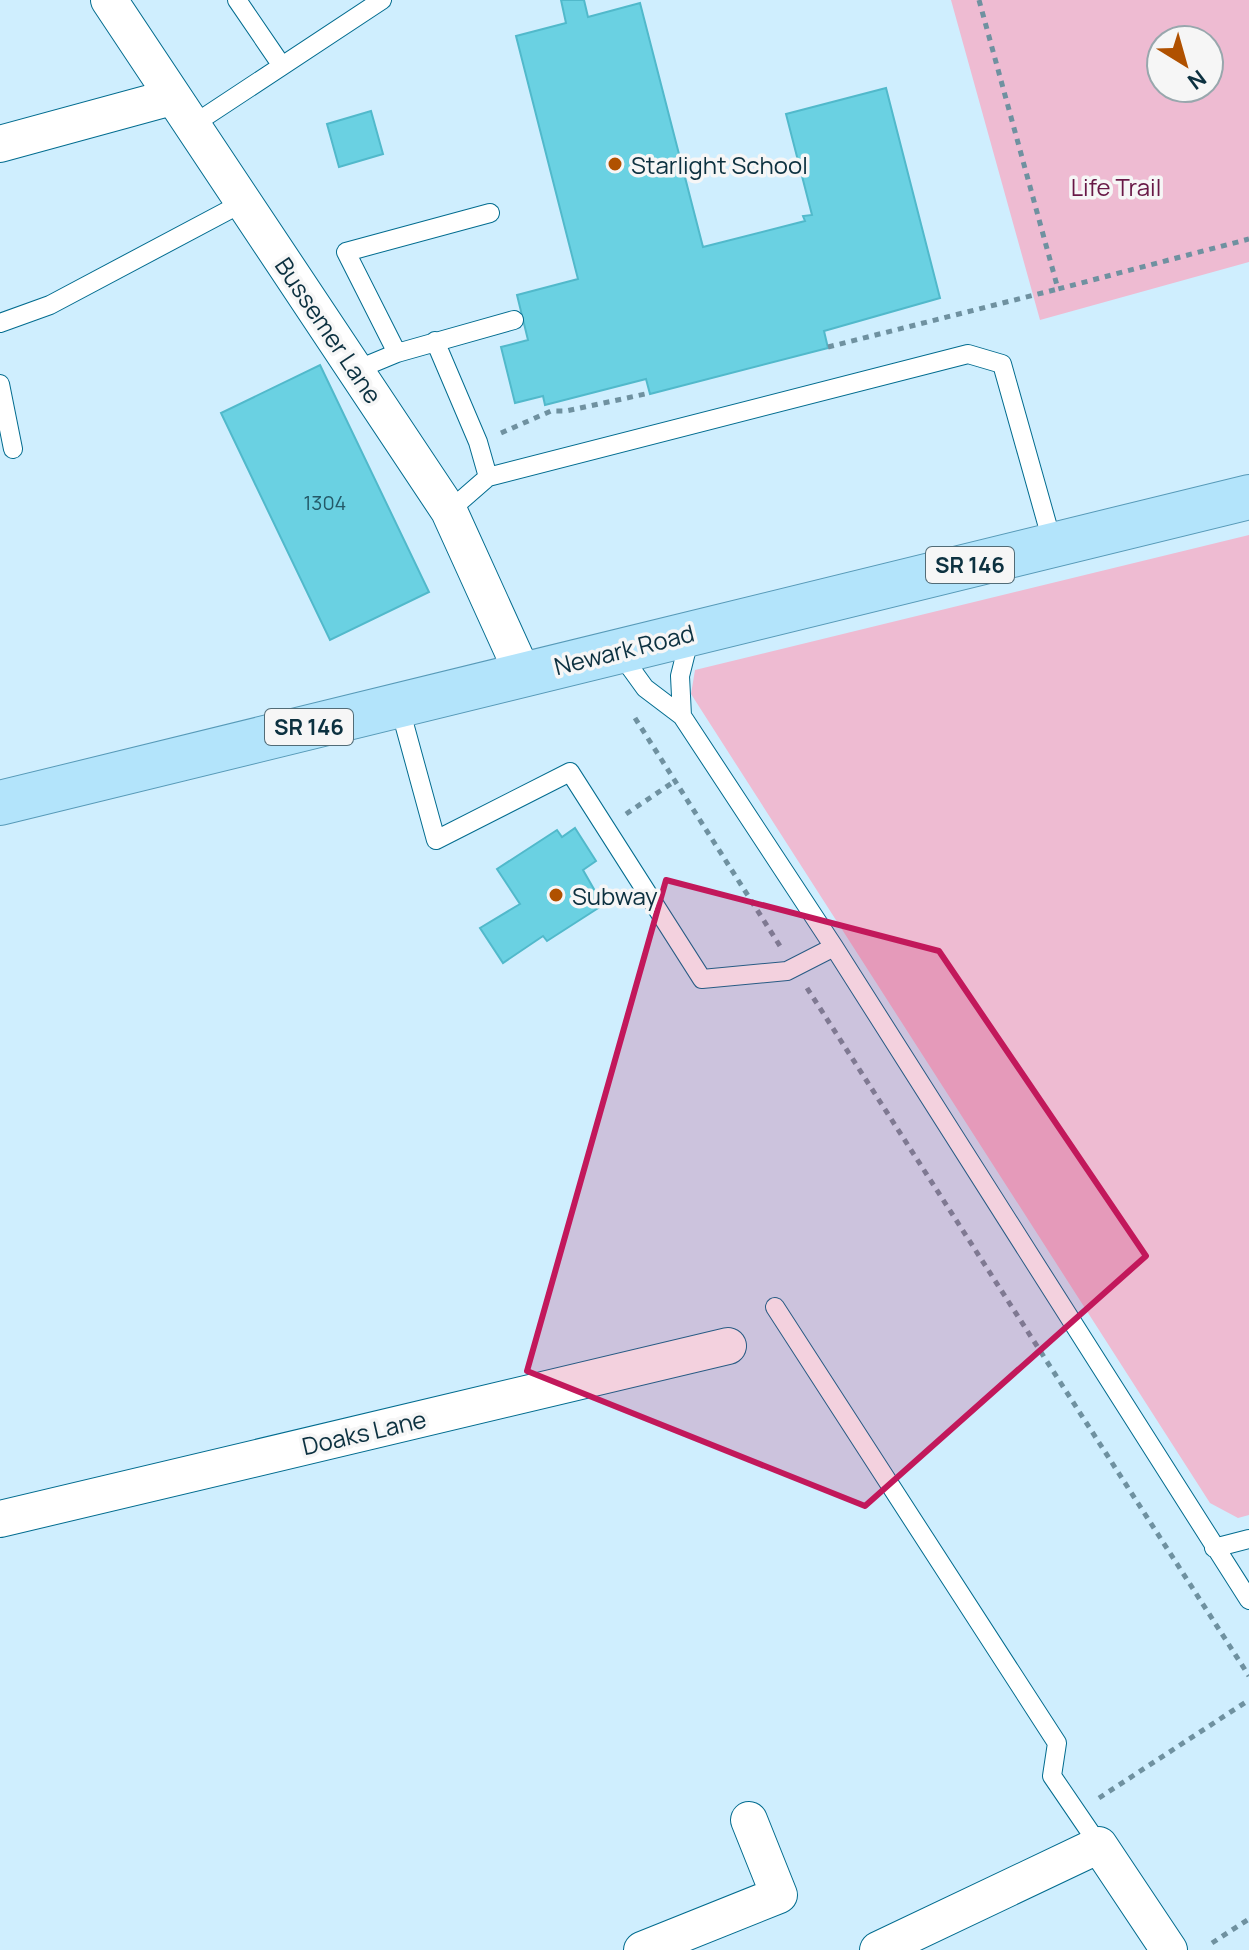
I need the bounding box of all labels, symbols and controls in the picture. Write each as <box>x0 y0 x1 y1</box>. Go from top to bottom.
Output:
north arrow <box>1145 24 1225 104</box>
text: N <box>1182 63 1212 97</box>
place label: Starlight School <box>631 148 808 181</box>
marker: Starlight School <box>606 155 624 173</box>
park label: Life Trail <box>1071 170 1161 203</box>
street label: Bussemer Lane <box>268 251 390 409</box>
house number: 1304 <box>304 489 346 516</box>
road number: SR 146 <box>926 547 1014 583</box>
street label: Newark Road <box>551 616 697 682</box>
road number: SR 146 <box>265 709 353 745</box>
place label: Subway <box>572 879 658 912</box>
marker: Subway <box>547 886 565 904</box>
street label: Doaks Lane <box>299 1402 429 1462</box>

